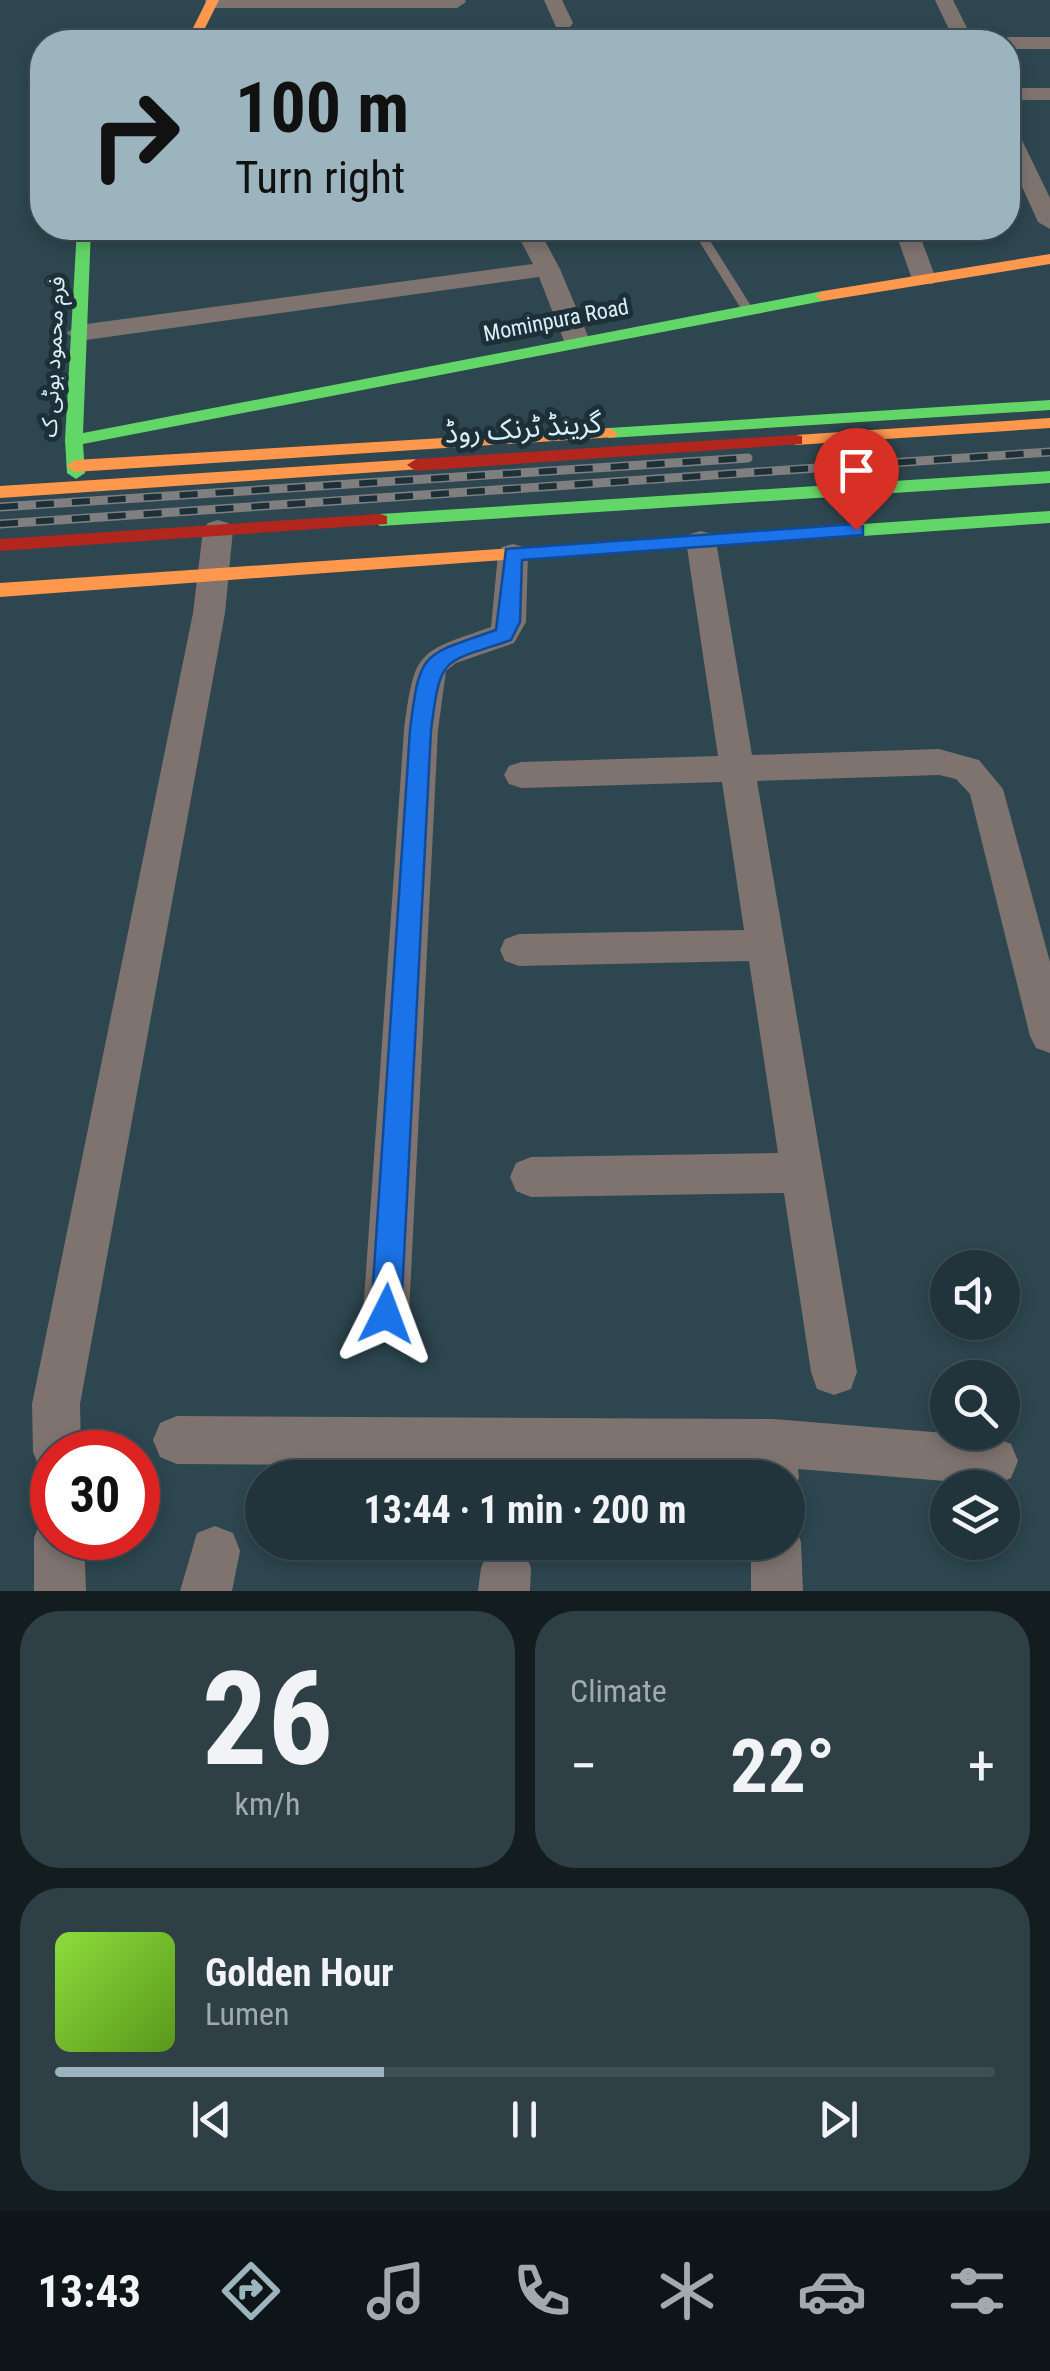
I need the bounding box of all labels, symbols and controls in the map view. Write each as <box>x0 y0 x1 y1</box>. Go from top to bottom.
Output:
text: 100 m <box>235 67 409 149</box>
icon: right <box>70 70 200 200</box>
text: Turn right <box>235 151 405 204</box>
street label: فرم محمود بوٹی ک <box>36 276 74 438</box>
street label: Mominpura Road <box>481 294 631 346</box>
street label: گرینڈ ٹرنک روڈ <box>443 406 603 450</box>
pin <box>814 428 899 531</box>
icon: arrive <box>829 443 884 498</box>
map controls <box>930 1250 1020 1560</box>
button: sound <box>930 1250 1020 1340</box>
position arrow <box>334 1262 438 1366</box>
button: search <box>930 1360 1020 1450</box>
speed limit sign: 30 <box>30 1430 160 1560</box>
button: layers <box>930 1470 1020 1560</box>
text: 13:44 · 1 min · 200 m <box>364 1488 686 1532</box>
text: 26 <box>202 1643 333 1796</box>
text: Climate <box>570 1672 667 1710</box>
text: 22° <box>730 1722 835 1810</box>
text: − <box>570 1734 598 1798</box>
text: + <box>968 1734 995 1798</box>
text: km/h <box>235 1785 300 1823</box>
text: Golden Hour <box>205 1951 394 1995</box>
text: Lumen <box>205 1995 290 2033</box>
icon: previous <box>184 2092 239 2147</box>
icon: pause <box>497 2092 552 2147</box>
icon: next <box>811 2092 866 2147</box>
icon: directions <box>216 2256 286 2326</box>
icon: music <box>361 2256 431 2326</box>
icon: phone <box>507 2256 577 2326</box>
icon: climate <box>652 2256 722 2326</box>
icon: car <box>797 2256 867 2326</box>
icon: filters <box>942 2256 1012 2326</box>
text: 13:43 <box>38 2265 141 2318</box>

